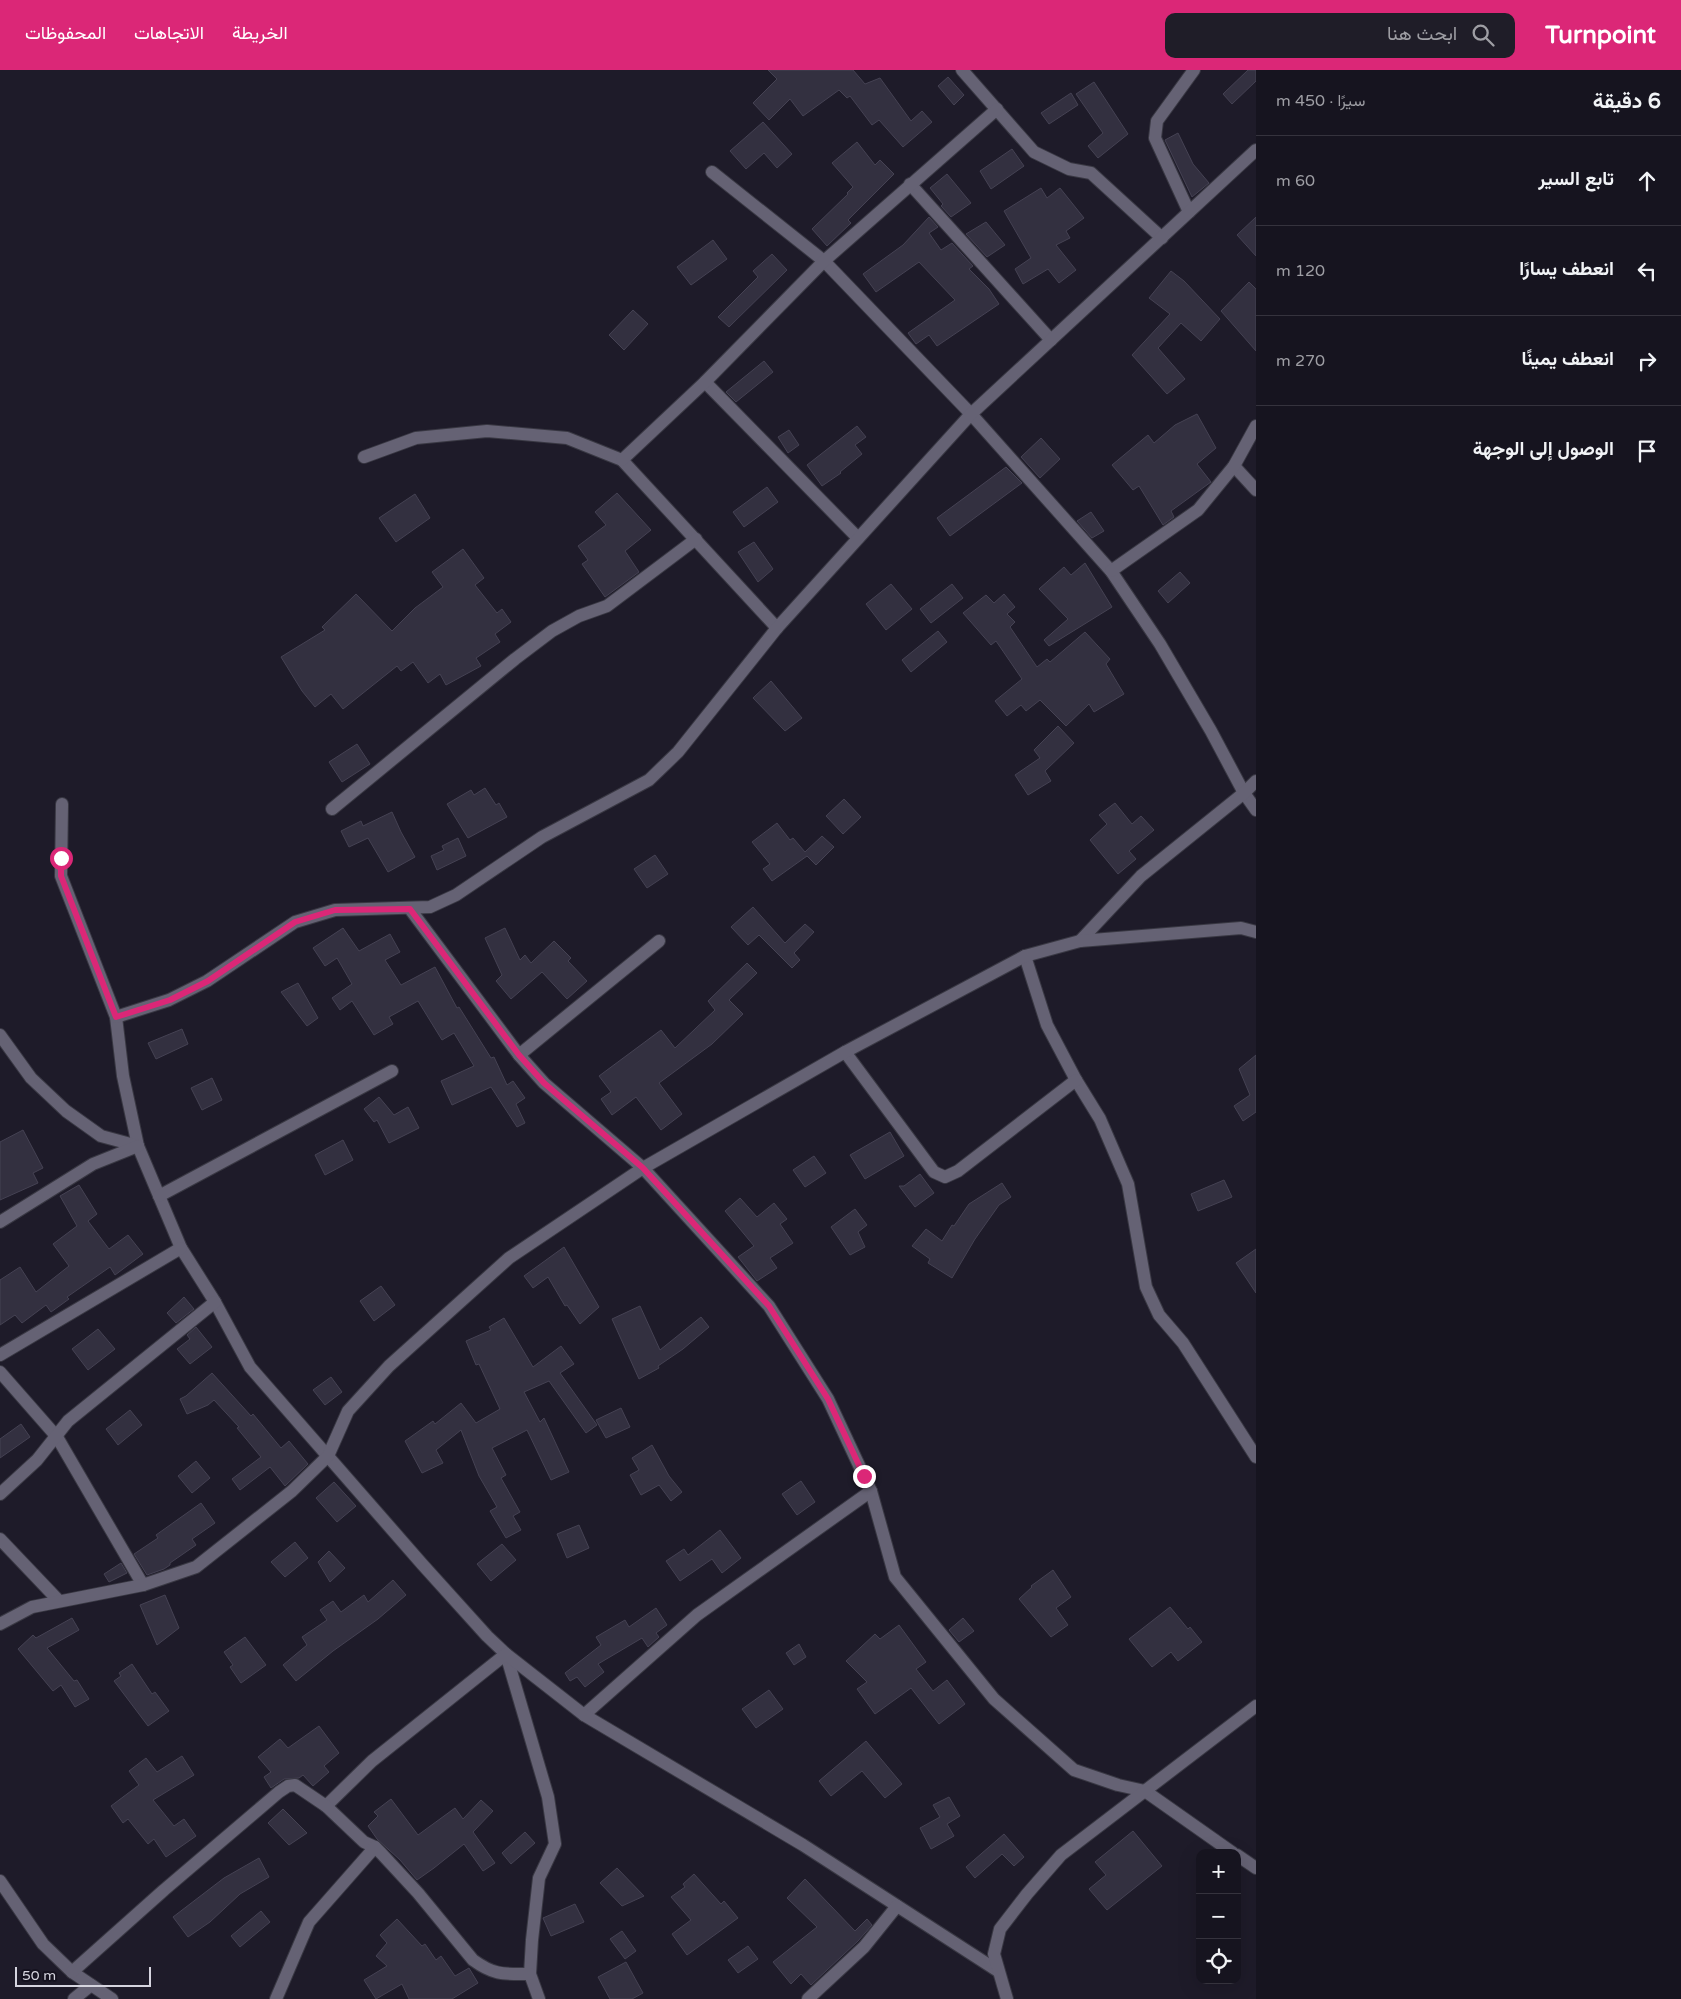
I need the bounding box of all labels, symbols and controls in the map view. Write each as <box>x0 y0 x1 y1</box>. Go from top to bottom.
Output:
search box <box>1165 13 1515 58</box>
icon: search <box>1469 21 1497 49</box>
text: Turnpoint <box>1545 21 1656 50</box>
text: المحفوظات <box>25 22 106 44</box>
text: الاتجاهات <box>134 22 204 44</box>
text: الخريطة <box>232 22 288 44</box>
text: ابحث هنا <box>1387 23 1457 45</box>
text: 6 دقيقة <box>1593 89 1661 114</box>
text: سيرًا · 450 m <box>1276 91 1365 111</box>
icon: ahead <box>1633 167 1661 195</box>
text: تابع السير <box>1538 168 1614 190</box>
text: 60 m <box>1276 171 1315 191</box>
icon: left <box>1633 257 1661 285</box>
text: انعطف يسارًا <box>1519 258 1614 280</box>
text: 120 m <box>1276 261 1325 281</box>
icon: right <box>1633 347 1661 375</box>
text: انعطف يمينًا <box>1521 348 1614 370</box>
text: 270 m <box>1276 351 1325 371</box>
icon: arrive <box>1633 437 1661 465</box>
text: الوصول إلى الوجهة <box>1473 438 1614 460</box>
route start <box>50 847 73 870</box>
route end <box>853 1465 876 1488</box>
map controls <box>1196 1849 1241 1984</box>
button: + <box>1196 1849 1241 1894</box>
button: − <box>1196 1894 1241 1939</box>
button: locate <box>1196 1939 1241 1984</box>
scale bar <box>15 1964 151 1987</box>
text: 50 m <box>22 1967 56 1984</box>

